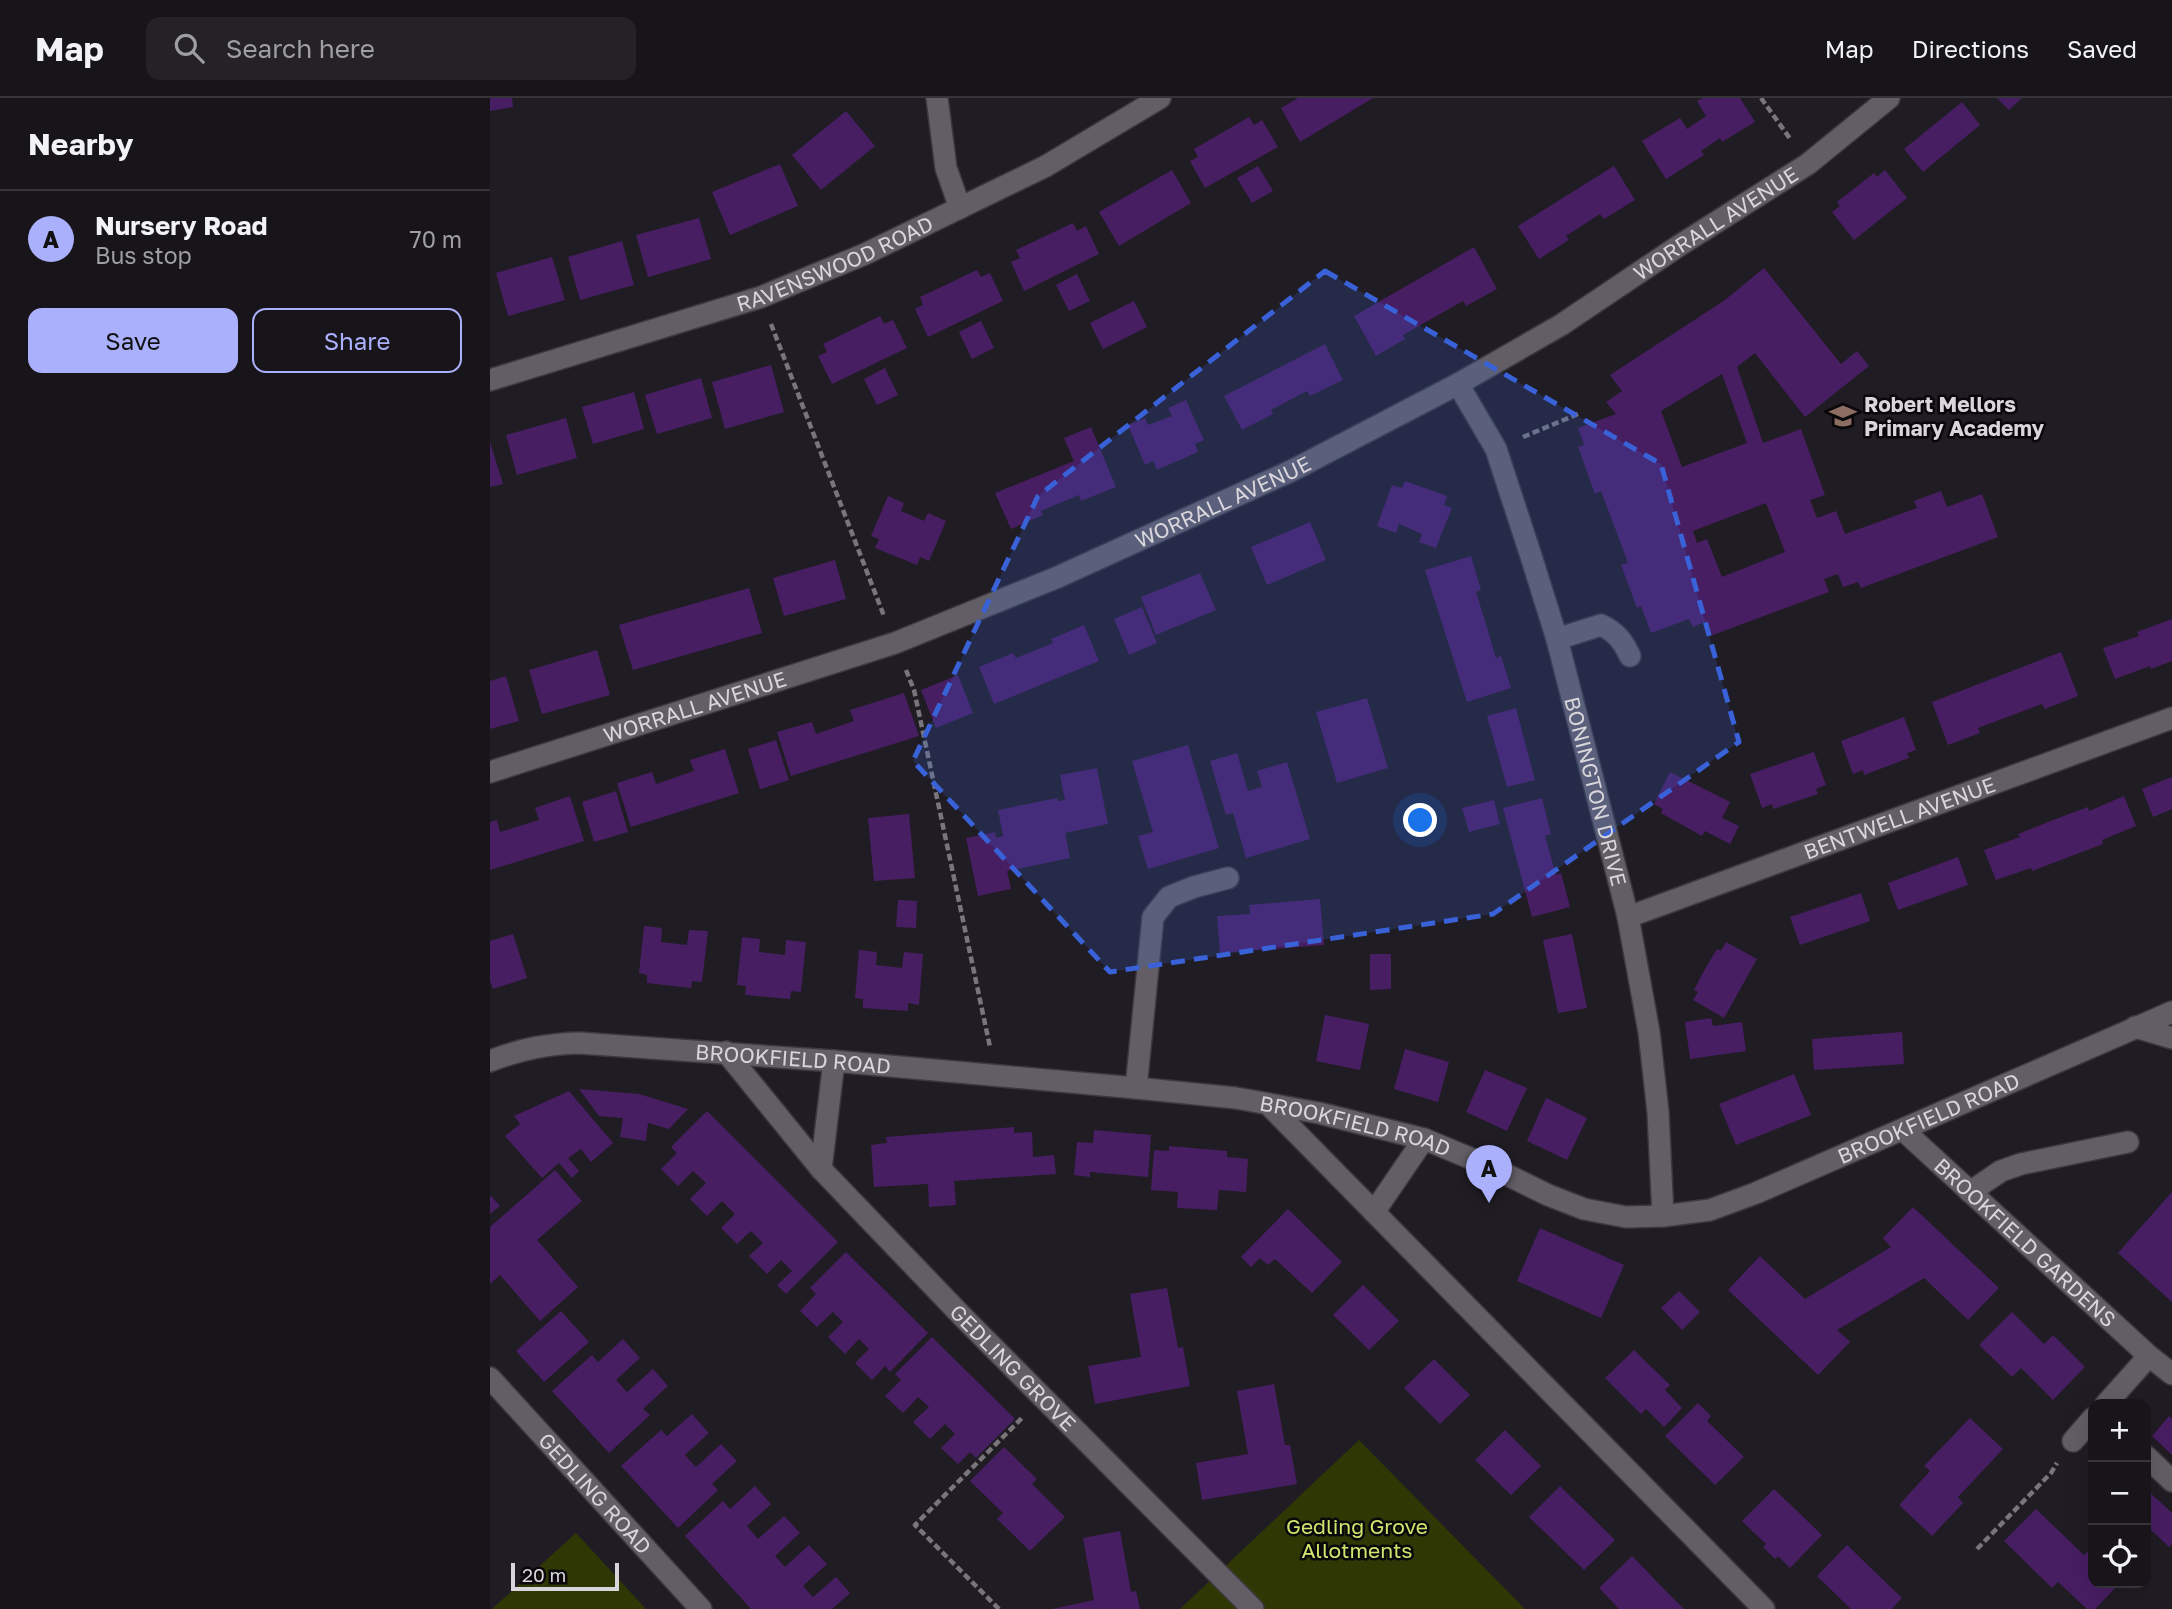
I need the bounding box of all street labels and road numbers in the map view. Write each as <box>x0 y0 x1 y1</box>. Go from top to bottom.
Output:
street label: WORRALL AVENUE <box>1628 161 1803 286</box>
street label: RAVENSWOOD ROAD <box>733 210 937 317</box>
street label: WORRALL AVENUE <box>1131 450 1315 553</box>
street label: WORRALL AVENUE <box>600 665 790 748</box>
street label: BONINGTON DRIVE <box>1559 694 1633 889</box>
street label: BENTWELL AVENUE <box>1800 771 1999 865</box>
street label: BROOKFIELD ROAD <box>695 1038 892 1079</box>
street label: BROOKFIELD ROAD <box>1833 1067 2023 1169</box>
street label: BROOKFIELD ROAD <box>1258 1090 1455 1162</box>
street label: BROOKFIELD GARDENS <box>1929 1152 2121 1332</box>
street label: GEDLING GROVE <box>945 1299 1082 1436</box>
street label: GEDLING ROAD <box>533 1427 657 1559</box>

